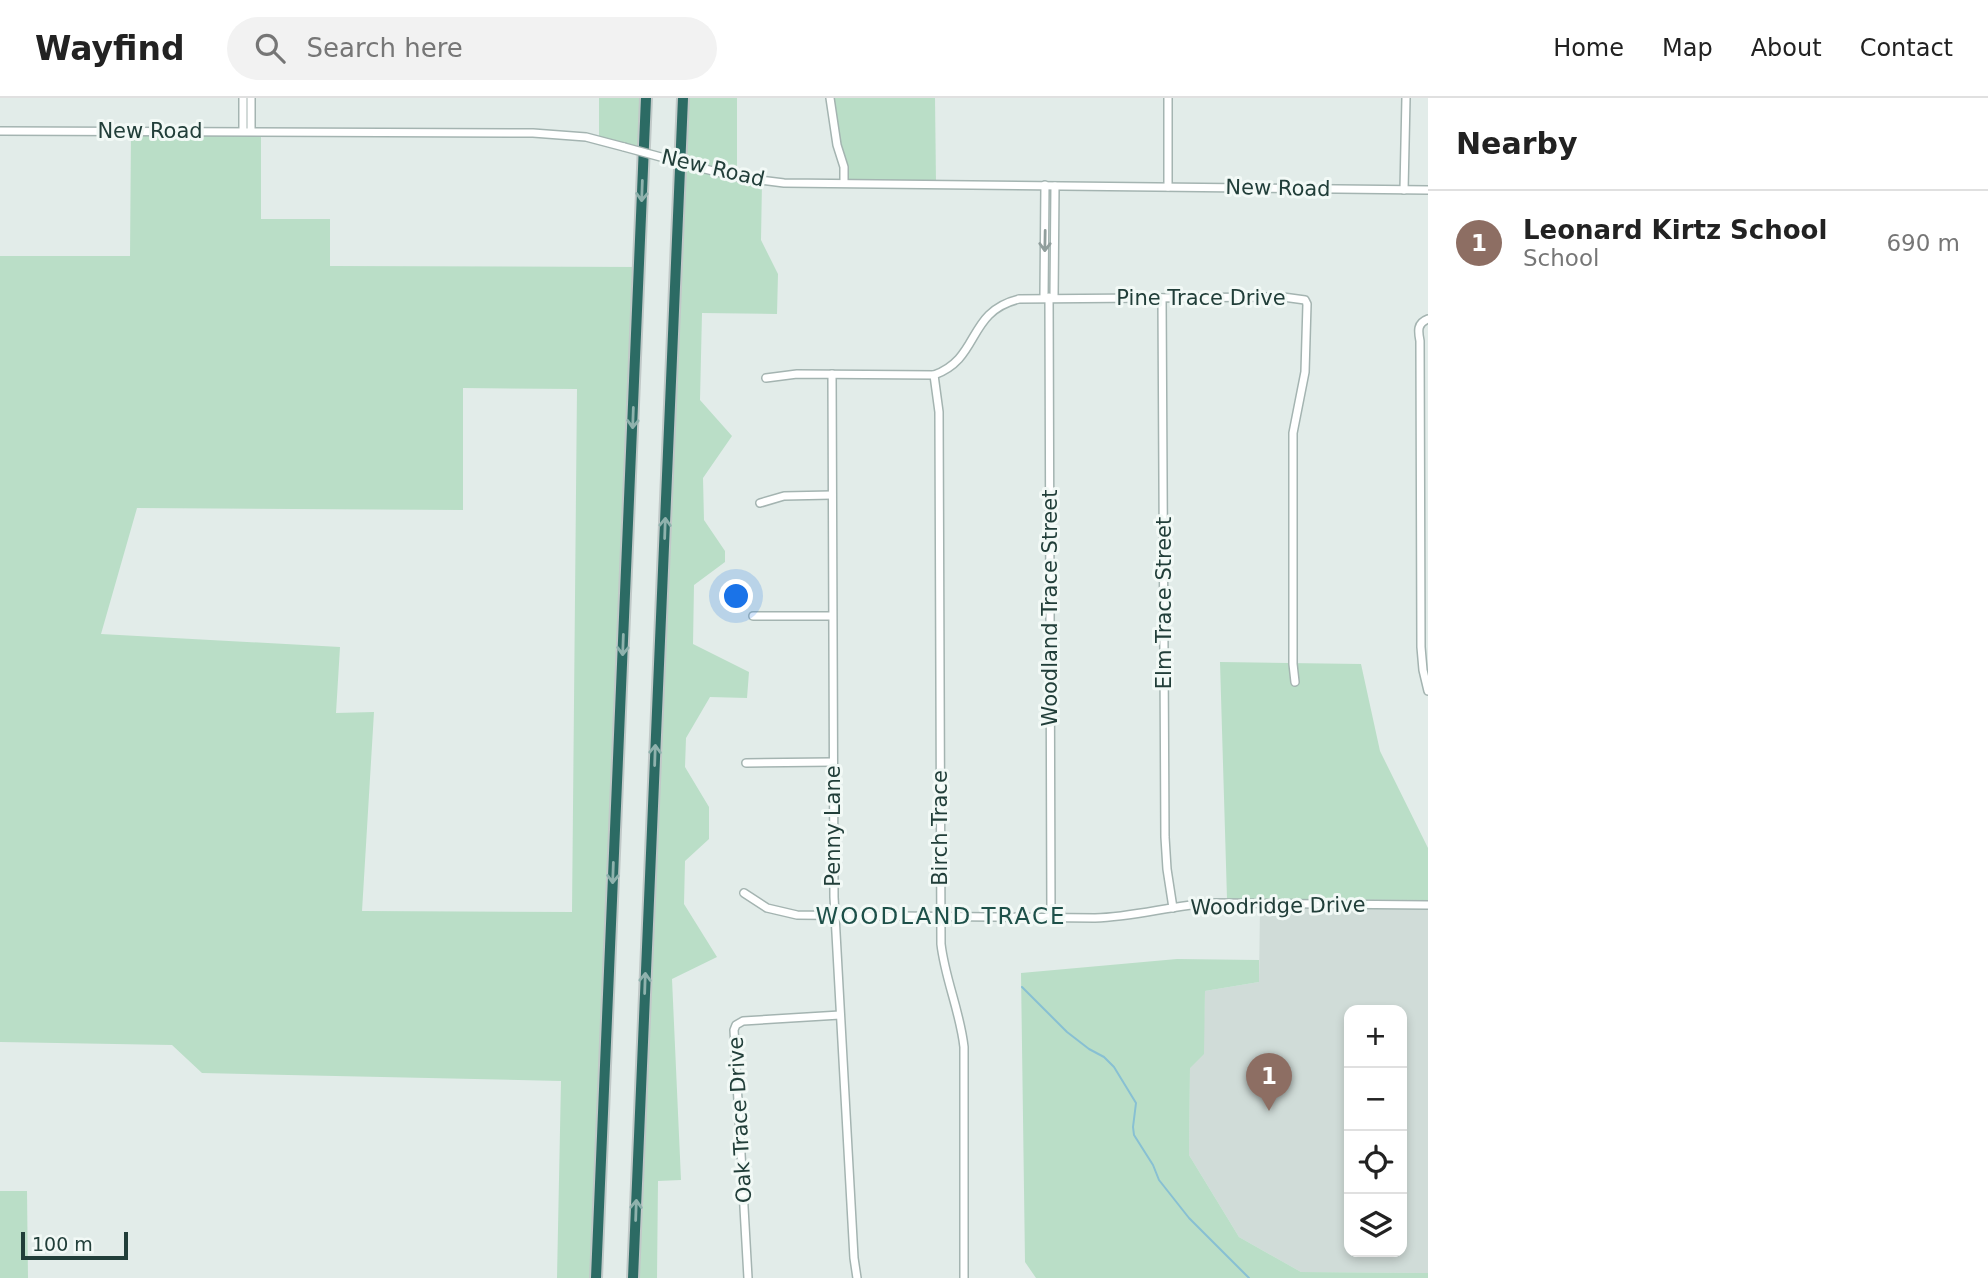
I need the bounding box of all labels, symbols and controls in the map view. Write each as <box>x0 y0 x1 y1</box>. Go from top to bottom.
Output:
search box <box>227 17 717 80</box>
text: Wayfind <box>35 29 185 68</box>
icon: search <box>251 29 289 67</box>
text: Search here <box>307 33 463 63</box>
text: Home <box>1553 34 1624 62</box>
text: Map <box>1662 34 1713 62</box>
text: About <box>1751 34 1822 62</box>
text: Contact <box>1860 34 1953 62</box>
street label: New Road <box>97 119 203 143</box>
text: Nearby <box>1456 126 1578 161</box>
street label: New Road <box>659 144 767 192</box>
street label: New Road <box>1225 175 1331 201</box>
one-way arrow <box>636 179 649 202</box>
text: Leonard Kirtz School <box>1523 215 1827 245</box>
one-way arrow <box>1038 230 1051 253</box>
text: 1 <box>1471 230 1487 256</box>
text: 690 m <box>1886 230 1960 256</box>
text: School <box>1523 245 1599 271</box>
street label: Pine Trace Drive <box>1116 286 1286 310</box>
one-way arrow <box>626 406 639 429</box>
street label: Woodland Trace Street <box>1038 490 1062 726</box>
one-way arrow <box>658 517 671 540</box>
street label: Elm Trace Street <box>1152 517 1176 689</box>
your location <box>719 579 753 613</box>
one-way arrow <box>616 633 629 656</box>
one-way arrow <box>649 744 662 767</box>
street label: Penny Lane <box>821 765 845 887</box>
street label: Birch Trace <box>928 770 952 886</box>
one-way arrow <box>606 861 619 884</box>
street label: Woodridge Drive <box>1190 892 1366 920</box>
district label: WOODLAND TRACE <box>816 903 1066 929</box>
one-way arrow <box>639 971 652 994</box>
map controls <box>1344 1005 1407 1257</box>
button: + <box>1344 1005 1407 1068</box>
street label: Oak Trace Drive <box>724 1036 756 1204</box>
pin: 1 <box>1246 1053 1292 1111</box>
button: − <box>1344 1068 1407 1131</box>
button: locate <box>1344 1131 1407 1194</box>
button: layers <box>1344 1194 1407 1257</box>
one-way arrow <box>629 1199 642 1222</box>
scale bar <box>21 1229 128 1261</box>
text: 100 m <box>32 1233 93 1255</box>

